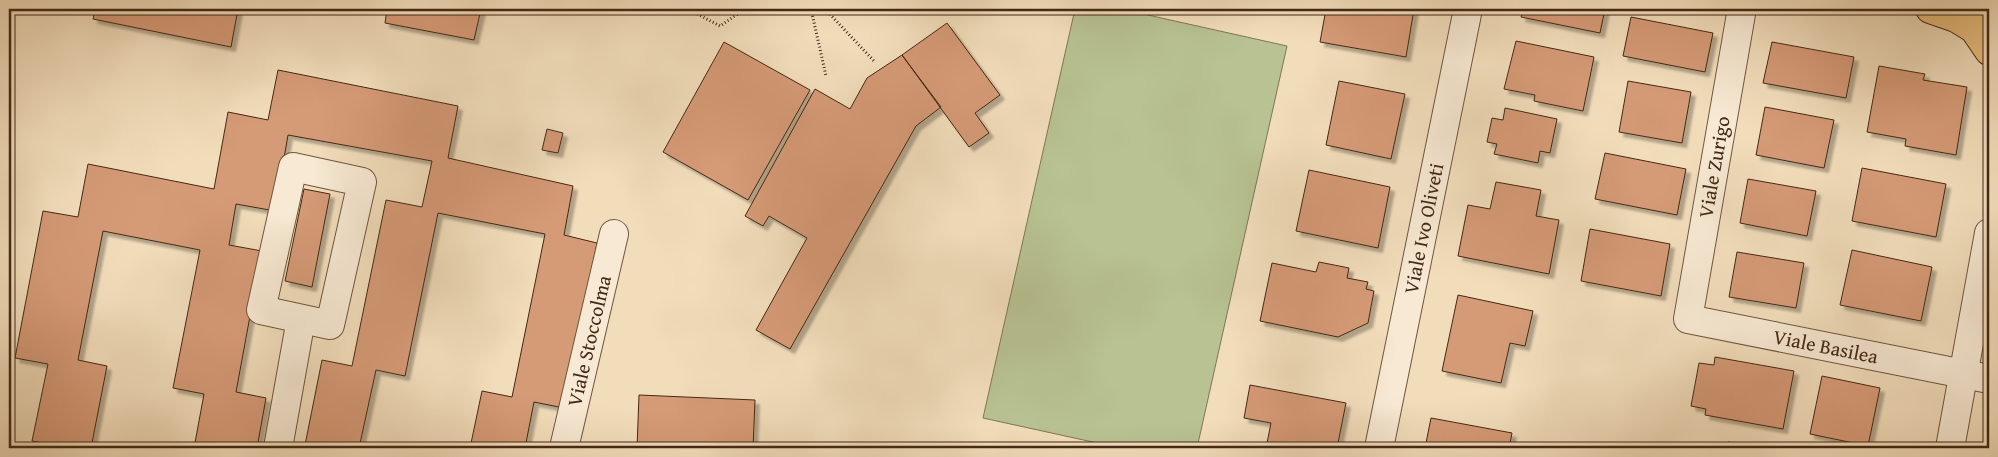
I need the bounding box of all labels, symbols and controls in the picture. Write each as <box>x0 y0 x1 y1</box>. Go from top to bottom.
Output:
street label: Viale Zurigo <box>1690 114 1737 220</box>
street label: Viale Ivo Oliveti <box>1396 160 1451 296</box>
street label: Viale Stoccolma <box>559 272 618 409</box>
street label: Viale Basilea <box>1771 321 1881 371</box>

